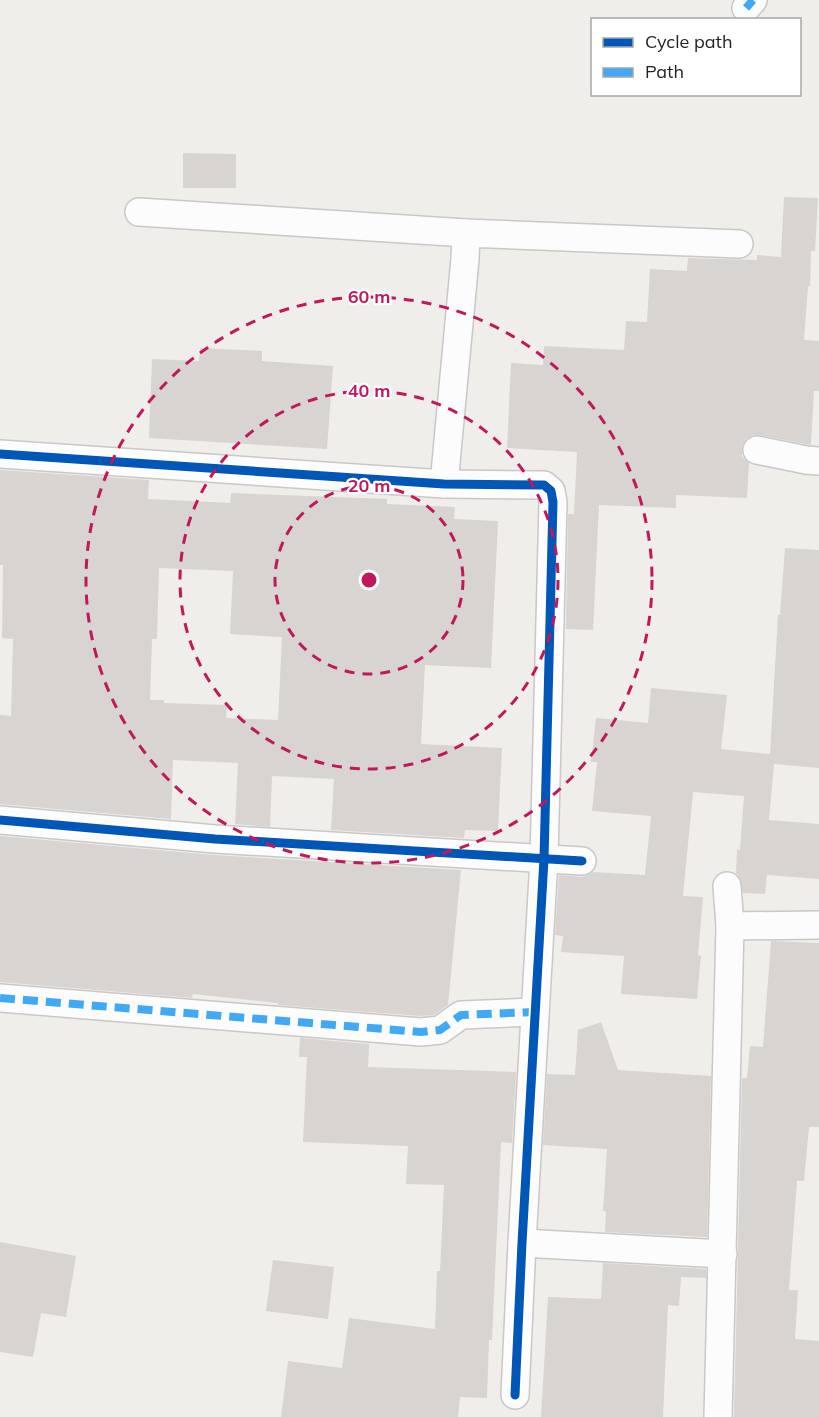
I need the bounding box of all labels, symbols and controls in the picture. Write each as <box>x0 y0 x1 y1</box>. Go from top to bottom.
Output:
legend <box>591 18 801 96</box>
text: Cycle path <box>645 30 732 53</box>
text: Path <box>645 60 684 83</box>
text: 60 m <box>348 285 390 308</box>
text: 40 m <box>348 379 390 402</box>
text: 20 m <box>348 474 390 497</box>
centre of rings <box>359 570 379 590</box>

